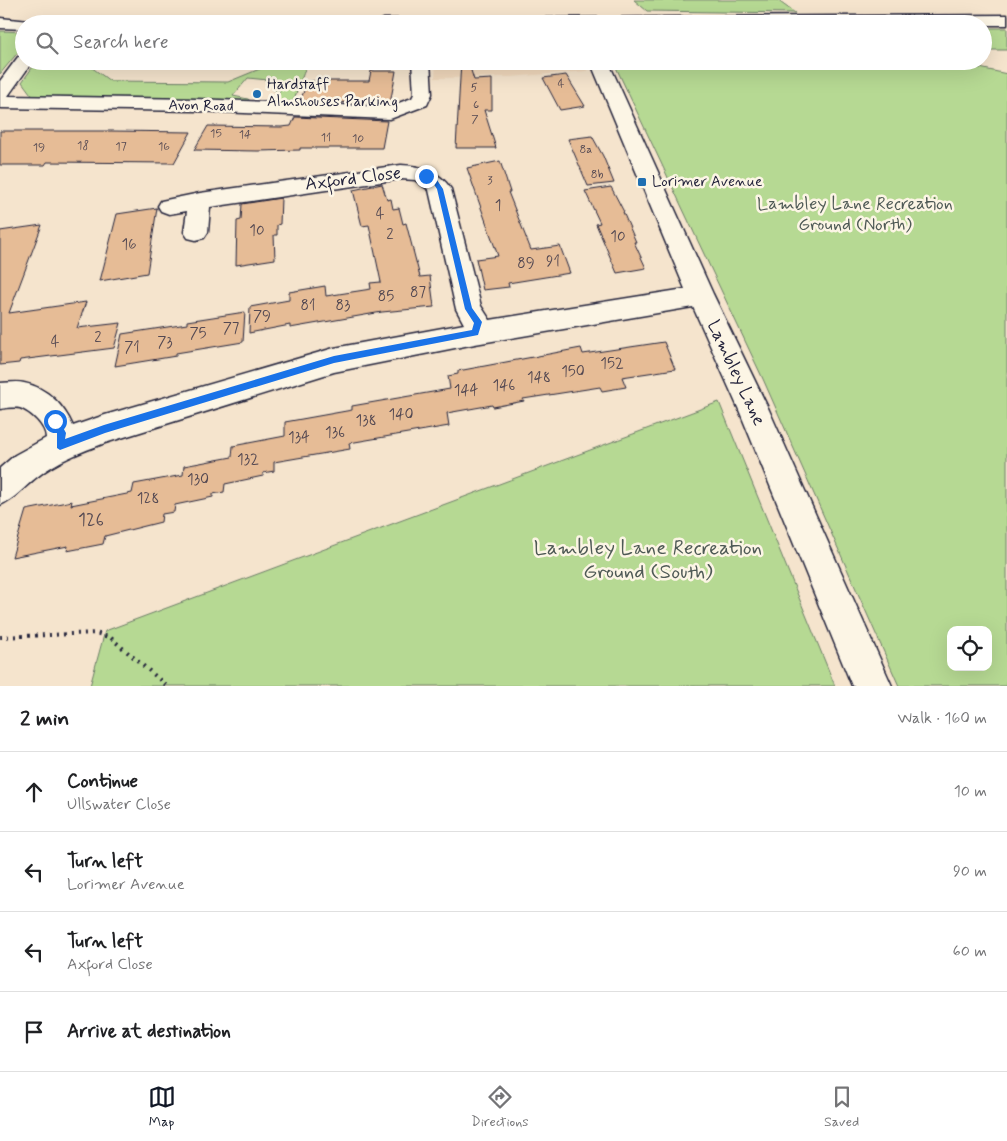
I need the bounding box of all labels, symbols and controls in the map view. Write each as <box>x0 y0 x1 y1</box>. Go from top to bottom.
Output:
search box <box>15 15 992 70</box>
icon: search <box>33 29 61 57</box>
text: Search here <box>73 30 169 55</box>
place label: Hardstaff Almshouses Parking <box>267 75 398 112</box>
house number: 4 <box>558 76 565 92</box>
house number: 5 <box>470 80 478 96</box>
marker: Hardstaff Almshouses Parking <box>251 88 263 100</box>
street label: Avon Road <box>168 95 234 117</box>
house number: 6 <box>473 97 479 113</box>
house number: 7 <box>471 112 479 128</box>
house number: 15 <box>210 126 222 142</box>
house number: 14 <box>239 127 251 143</box>
house number: 11 <box>321 130 331 146</box>
house number: 10 <box>352 131 364 147</box>
house number: 18 <box>77 138 89 154</box>
house number: 17 <box>115 139 127 155</box>
house number: 16 <box>158 139 170 155</box>
house number: 19 <box>33 140 45 156</box>
house number: 8a <box>580 142 592 158</box>
street label: Axford Close <box>304 161 403 199</box>
route end <box>415 165 438 188</box>
house number: 8b <box>591 167 603 183</box>
place label: Lorimer Avenue <box>652 172 762 192</box>
house number: 3 <box>487 173 493 189</box>
marker: Lorimer Avenue <box>636 176 648 188</box>
park label: Lambley Lane Recreation Ground (North) <box>757 192 953 237</box>
house number: 1 <box>495 196 501 216</box>
house number: 4 <box>376 204 385 224</box>
house number: 10 <box>249 221 265 241</box>
house number: 2 <box>386 225 394 245</box>
house number: 10 <box>610 227 626 247</box>
house number: 16 <box>121 235 137 255</box>
house number: 91 <box>546 252 560 272</box>
house number: 89 <box>517 254 535 274</box>
house number: 87 <box>410 283 426 303</box>
house number: 85 <box>378 287 394 307</box>
house number: 81 <box>301 296 315 316</box>
house number: 83 <box>336 296 350 316</box>
house number: 79 <box>253 307 271 327</box>
street label: Lambley Lane <box>701 316 771 430</box>
house number: 77 <box>223 319 240 339</box>
house number: 75 <box>189 324 207 344</box>
house number: 2 <box>94 328 102 348</box>
house number: 4 <box>51 332 60 352</box>
house number: 73 <box>157 333 173 353</box>
house number: 71 <box>124 338 140 358</box>
house number: 152 <box>600 354 624 374</box>
house number: 150 <box>561 362 585 382</box>
house number: 148 <box>527 368 551 388</box>
house number: 146 <box>493 376 515 396</box>
house number: 144 <box>454 381 478 401</box>
house number: 140 <box>389 405 413 425</box>
route start <box>44 410 67 433</box>
house number: 138 <box>355 411 377 431</box>
house number: 136 <box>325 423 345 443</box>
house number: 134 <box>288 428 310 448</box>
house number: 132 <box>237 450 259 470</box>
house number: 130 <box>187 470 209 490</box>
house number: 128 <box>137 489 159 509</box>
house number: 126 <box>78 508 104 532</box>
park label: Lambley Lane Recreation Ground (South) <box>534 534 762 586</box>
map controls <box>947 626 992 671</box>
button: locate <box>947 626 992 671</box>
text: 2 min <box>20 705 69 733</box>
text: Walk · 160 m <box>897 708 987 729</box>
text: Continue <box>67 769 138 794</box>
icon: ahead <box>20 778 48 806</box>
text: 10 m <box>954 781 987 802</box>
text: Ullswater Close <box>67 794 171 815</box>
text: Turn left <box>67 849 143 874</box>
icon: left <box>20 858 48 886</box>
text: 90 m <box>953 861 987 882</box>
text: Lorimer Avenue <box>67 874 185 895</box>
text: Turn left <box>67 929 143 954</box>
icon: left <box>20 938 48 966</box>
text: 60 m <box>953 941 987 962</box>
text: Axford Close <box>67 954 153 975</box>
icon: arrive <box>20 1018 48 1046</box>
text: Arrive at destination <box>67 1019 231 1044</box>
tab: Map <box>148 1083 176 1131</box>
tab: Directions <box>471 1083 529 1131</box>
tab: Saved <box>824 1083 859 1131</box>

